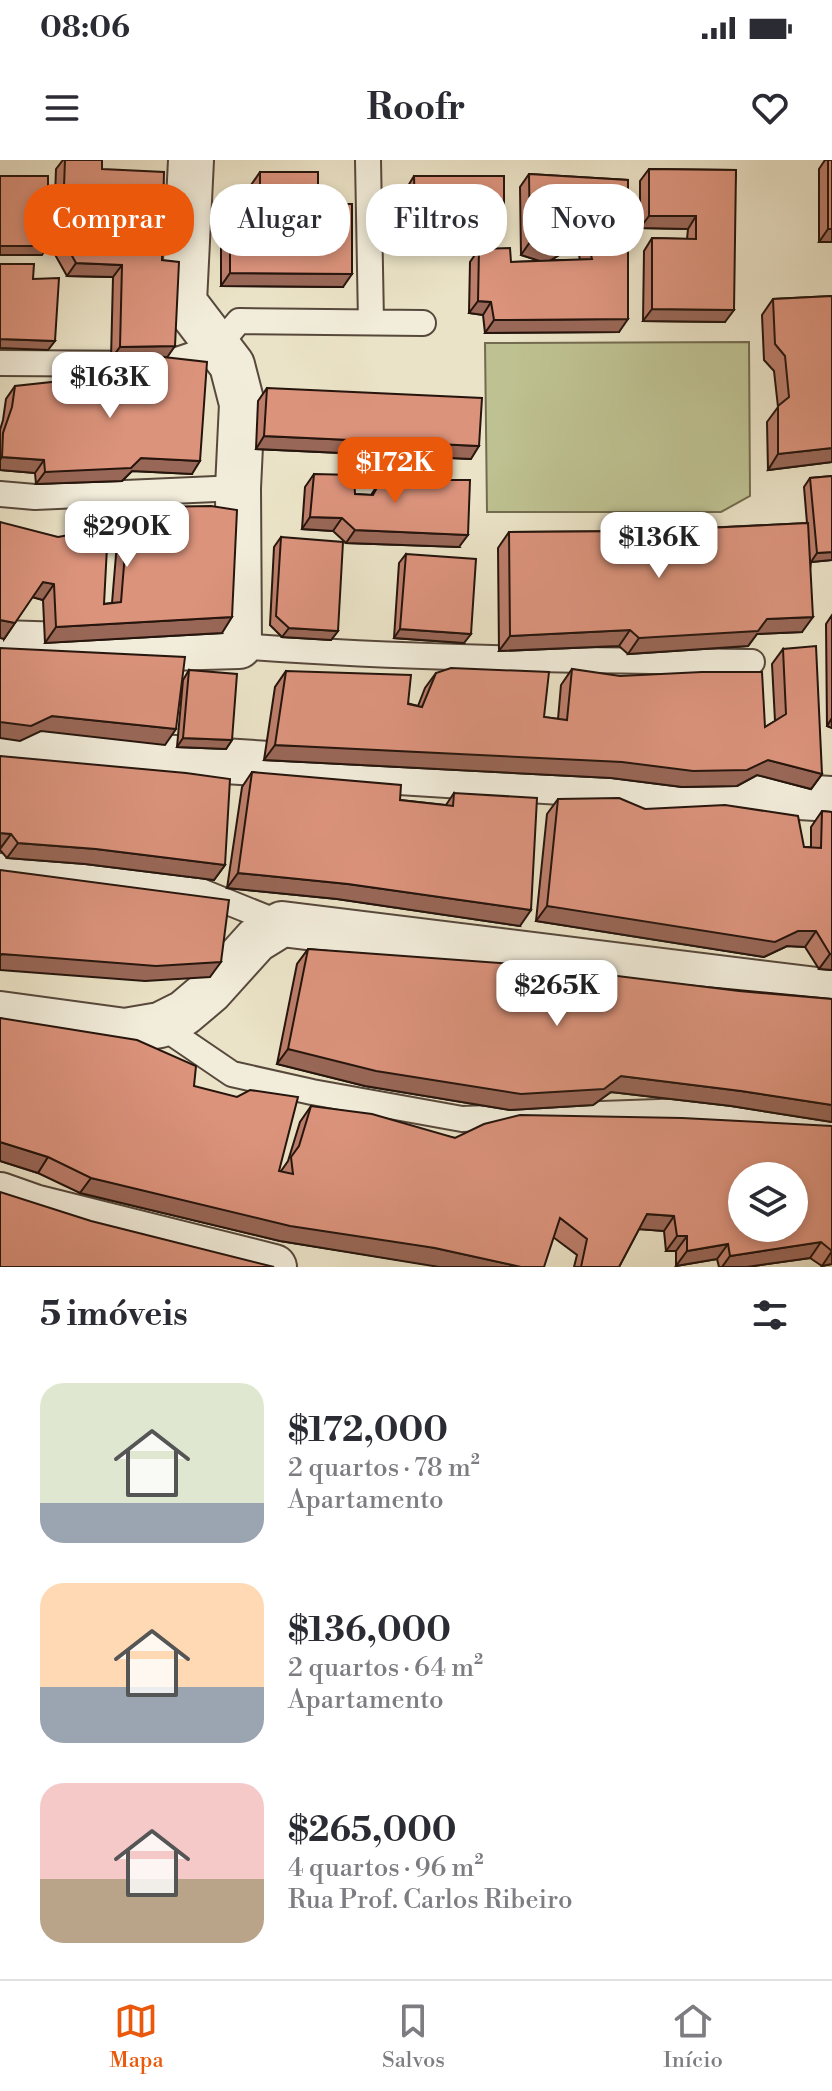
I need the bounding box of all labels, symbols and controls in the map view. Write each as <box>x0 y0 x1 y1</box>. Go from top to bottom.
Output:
text: 08:06 <box>40 9 130 47</box>
icon: menu <box>40 86 84 130</box>
text: Roofr <box>367 86 465 131</box>
icon: heart <box>748 86 792 130</box>
chip: Comprar <box>24 184 194 256</box>
chip: Alugar <box>210 184 350 256</box>
chip: Filtros <box>366 184 507 256</box>
chip: Novo <box>523 184 644 256</box>
pin: $163K <box>54 352 166 420</box>
text: $163K <box>70 362 150 394</box>
pin: $172K <box>339 437 451 505</box>
text: $172K <box>356 447 434 479</box>
pin: $290K <box>71 501 183 569</box>
text: $290K <box>83 511 171 543</box>
pin: $136K <box>603 512 715 580</box>
text: $136K <box>618 522 700 554</box>
pin: $265K <box>501 960 613 1028</box>
text: $265K <box>514 970 600 1002</box>
map controls <box>728 1162 808 1242</box>
button: layers <box>728 1162 808 1242</box>
icon: filters <box>748 1293 792 1337</box>
text: 5 imóveis <box>40 1294 188 1336</box>
text: $172,000 <box>288 1410 448 1452</box>
icon: home <box>104 1415 200 1511</box>
text: 2 quartos · 78 m² <box>288 1452 480 1484</box>
text: Apartamento <box>288 1484 444 1516</box>
text: $136,000 <box>288 1610 451 1652</box>
icon: home <box>104 1615 200 1711</box>
text: 2 quartos · 64 m² <box>288 1652 483 1684</box>
text: Apartamento <box>288 1684 444 1716</box>
text: $265,000 <box>288 1810 457 1852</box>
icon: home <box>104 1815 200 1911</box>
text: 4 quartos · 96 m² <box>288 1852 484 1884</box>
text: Rua Prof. Carlos Ribeiro <box>288 1884 573 1916</box>
tab: Mapa <box>109 1999 164 2074</box>
tab: Salvos <box>382 1999 445 2074</box>
tab: Início <box>663 1999 723 2074</box>

